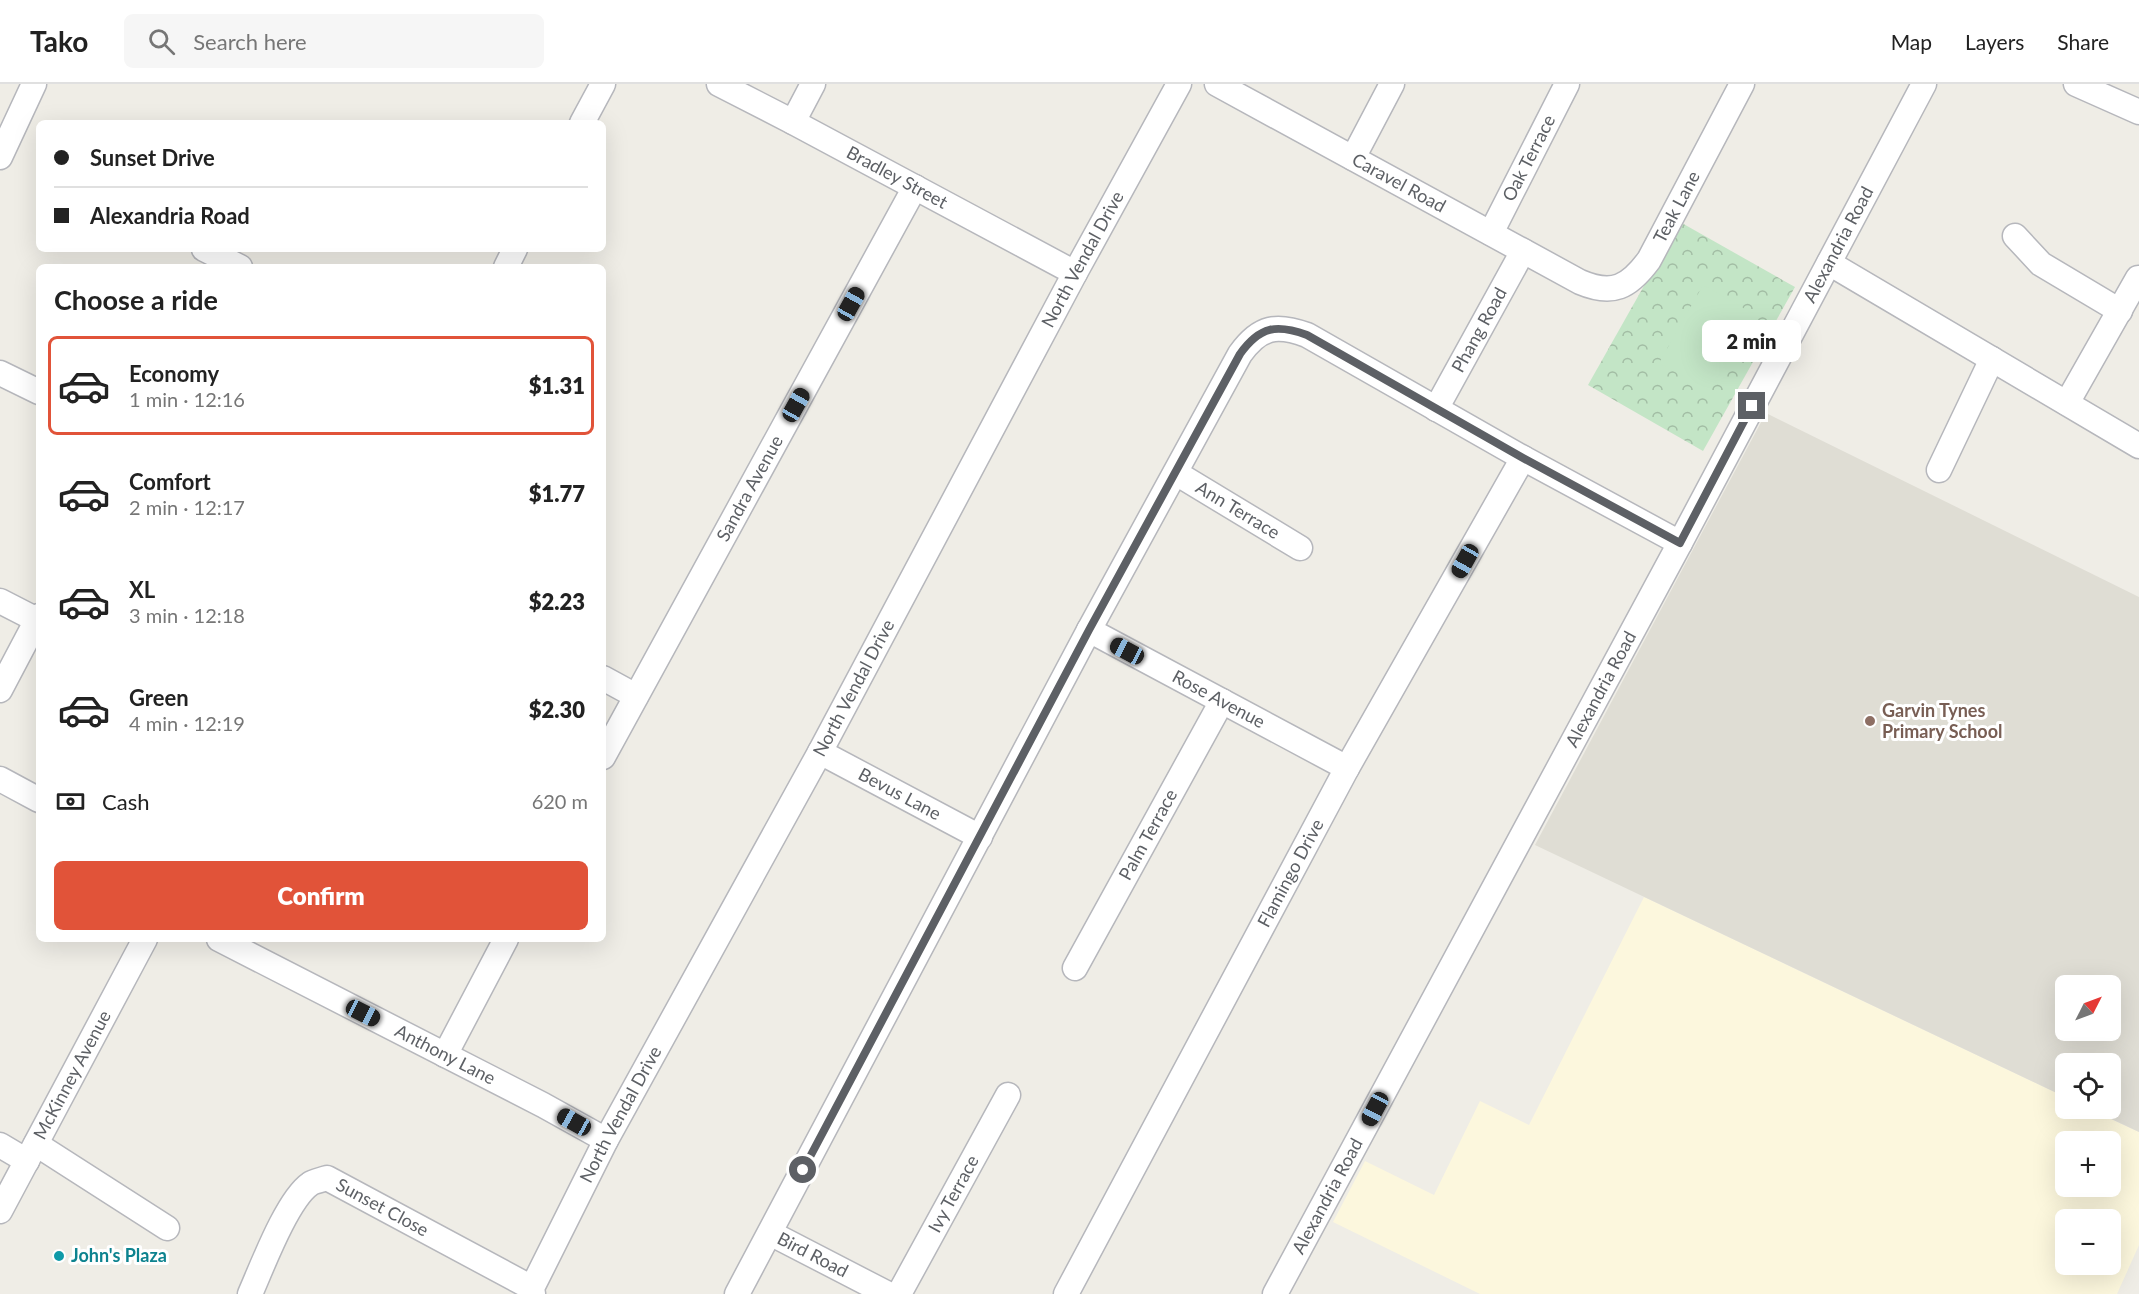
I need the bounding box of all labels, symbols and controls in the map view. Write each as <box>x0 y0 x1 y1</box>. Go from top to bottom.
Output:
search box <box>124 14 544 68</box>
text: Tako <box>30 24 88 58</box>
icon: search <box>145 25 178 58</box>
text: Search here <box>193 28 307 55</box>
text: Map <box>1891 29 1932 54</box>
text: Layers <box>1965 29 2024 54</box>
text: Share <box>2057 29 2109 54</box>
street label: Oak Terrace <box>1497 111 1559 205</box>
street label: Bradley Street <box>843 141 952 213</box>
text: Sunset Drive <box>90 144 215 171</box>
street label: Caravel Road <box>1348 148 1450 217</box>
street label: Teak Lane <box>1648 167 1704 246</box>
street label: Alexandria Road <box>1798 182 1877 306</box>
street label: North Vendal Drive <box>1036 187 1128 331</box>
text: Alexandria Road <box>90 202 250 229</box>
text: Choose a ride <box>54 283 218 316</box>
street label: Phang Road <box>1446 283 1511 376</box>
car <box>834 284 868 324</box>
callout: 2 min <box>1702 319 1802 361</box>
text: 2 min <box>1727 329 1776 353</box>
icon: car <box>57 359 111 413</box>
text: Economy <box>129 360 219 387</box>
text: $1.31 <box>529 372 585 399</box>
car <box>779 385 813 425</box>
text: 1 min · 12:16 <box>129 387 245 411</box>
route end <box>1738 392 1765 419</box>
street label: Sandra Avenue <box>711 431 787 545</box>
icon: car <box>57 467 111 521</box>
text: Comfort <box>129 468 211 495</box>
street label: Ann Terrace <box>1192 476 1284 543</box>
text: $1.77 <box>529 480 585 507</box>
text: 2 min · 12:17 <box>129 495 245 519</box>
car <box>1448 541 1482 581</box>
icon: car <box>57 575 111 629</box>
text: XL <box>129 576 155 603</box>
text: $2.23 <box>529 588 585 615</box>
text: 3 min · 12:18 <box>129 603 245 627</box>
street label: North Vendal Drive <box>808 615 899 760</box>
street label: Alexandria Road <box>1560 627 1640 751</box>
car <box>1107 635 1147 667</box>
street label: Rose Avenue <box>1169 665 1269 732</box>
icon: car <box>57 683 111 737</box>
text: Green <box>129 684 189 711</box>
text: $2.30 <box>529 696 585 723</box>
place label: Garvin Tynes Primary School <box>1882 699 2002 742</box>
text: 4 min · 12:19 <box>129 711 245 735</box>
marker: Garvin Tynes Primary School <box>1863 714 1877 728</box>
street label: Bevus Lane <box>855 762 945 824</box>
icon: cash <box>54 785 87 818</box>
street label: Palm Terrace <box>1114 785 1181 884</box>
text: Cash <box>102 788 149 815</box>
text: 620 m <box>532 789 588 813</box>
street label: Flamingo Drive <box>1252 815 1328 931</box>
button: Confirm <box>54 861 588 930</box>
north arrow <box>2055 975 2121 1041</box>
map controls <box>2055 975 2121 1275</box>
car <box>343 997 383 1029</box>
street label: McKinney Avenue <box>28 1006 115 1143</box>
street label: Anthony Lane <box>392 1019 499 1089</box>
street label: North Vendal Drive <box>574 1042 666 1186</box>
button: locate <box>2055 1053 2121 1119</box>
car <box>1359 1089 1391 1129</box>
car <box>554 1105 594 1139</box>
button: + <box>2055 1131 2121 1197</box>
street label: Alexandria Road <box>1287 1134 1367 1258</box>
street label: Ivy Terrace <box>923 1151 983 1236</box>
route start <box>789 1156 816 1183</box>
street label: Sunset Close <box>333 1173 433 1240</box>
button: − <box>2055 1209 2121 1275</box>
street label: Bird Road <box>774 1227 852 1282</box>
place label: John's Plaza <box>71 1244 167 1266</box>
marker: John's Plaza <box>52 1249 66 1263</box>

